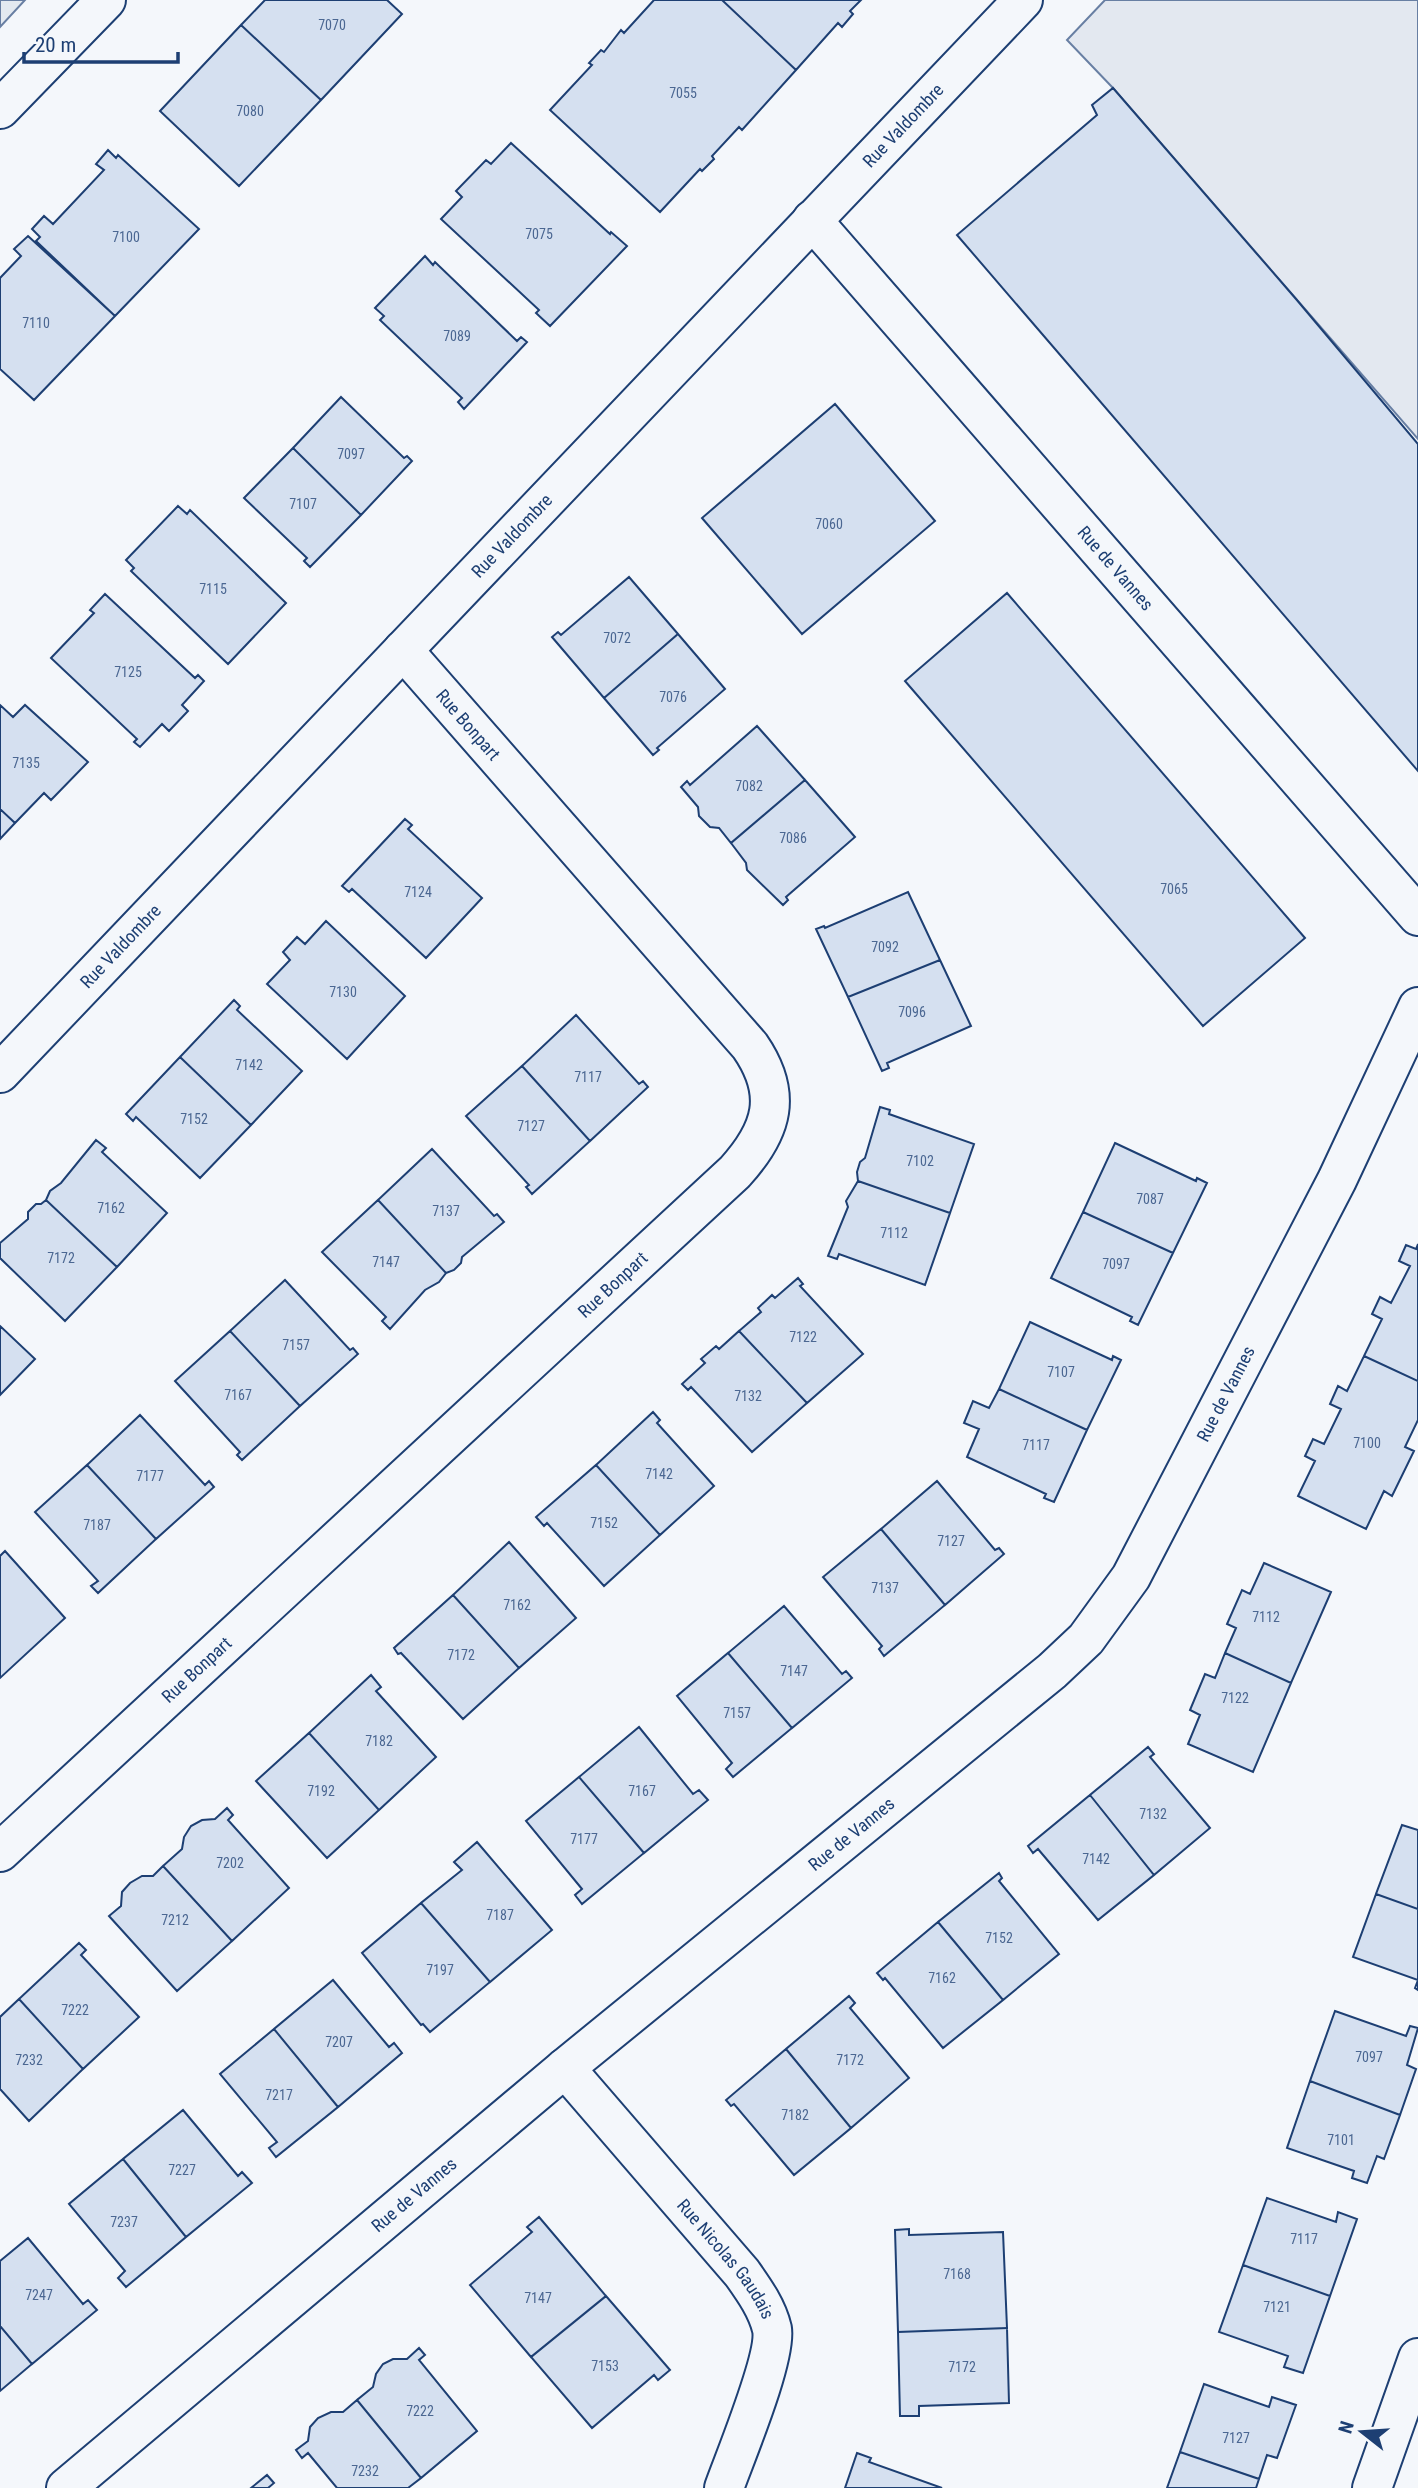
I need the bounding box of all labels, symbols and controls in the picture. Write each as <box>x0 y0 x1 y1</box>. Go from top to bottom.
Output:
house number: 7070 <box>318 17 346 33</box>
scale bar <box>24 21 178 65</box>
text: 20 m <box>35 33 76 57</box>
street label: Rue Valdombre <box>858 79 948 171</box>
house number: 7055 <box>669 85 697 101</box>
house number: 7080 <box>236 103 264 119</box>
house number: 7075 <box>525 226 553 242</box>
house number: 7100 <box>112 229 140 245</box>
house number: 7110 <box>22 315 50 331</box>
house number: 7089 <box>443 328 471 344</box>
house number: 7097 <box>337 446 365 462</box>
street label: Rue Valdombre <box>467 489 556 582</box>
house number: 7107 <box>289 496 317 512</box>
house number: 7060 <box>815 516 843 532</box>
street label: Rue de Vannes <box>1073 522 1158 615</box>
house number: 7115 <box>199 581 227 597</box>
house number: 7072 <box>603 630 631 646</box>
house number: 7125 <box>114 664 142 680</box>
street label: Rue Bonpart <box>432 685 505 764</box>
house number: 7076 <box>659 689 687 705</box>
house number: 7135 <box>12 755 40 771</box>
house number: 7082 <box>735 778 763 794</box>
house number: 7086 <box>779 830 807 846</box>
house number: 7065 <box>1160 881 1188 897</box>
house number: 7124 <box>404 884 432 900</box>
street label: Rue Valdombre <box>76 900 165 992</box>
house number: 7092 <box>871 939 899 955</box>
house number: 7130 <box>329 984 357 1000</box>
house number: 7096 <box>898 1004 926 1020</box>
house number: 7142 <box>235 1057 263 1073</box>
house number: 7117 <box>574 1069 602 1085</box>
house number: 7152 <box>180 1111 208 1127</box>
house number: 7127 <box>517 1118 545 1134</box>
house number: 7102 <box>906 1153 934 1169</box>
house number: 7087 <box>1136 1191 1164 1207</box>
house number: 7162 <box>97 1200 125 1216</box>
house number: 7137 <box>432 1203 460 1219</box>
house number: 7112 <box>880 1225 908 1241</box>
street label: Rue Bonpart <box>573 1247 652 1322</box>
house number: 7172 <box>47 1250 75 1266</box>
house number: 7147 <box>372 1254 400 1270</box>
house number: 7097 <box>1102 1256 1130 1272</box>
house number: 7122 <box>789 1329 817 1345</box>
house number: 7157 <box>282 1337 310 1353</box>
street label: Rue de Vannes <box>1192 1342 1259 1445</box>
house number: 7107 <box>1047 1364 1075 1380</box>
house number: 7167 <box>224 1387 252 1403</box>
house number: 7132 <box>734 1388 762 1404</box>
house number: 7100 <box>1353 1435 1381 1451</box>
house number: 7117 <box>1022 1437 1050 1453</box>
house number: 7142 <box>645 1466 673 1482</box>
house number: 7177 <box>136 1468 164 1484</box>
house number: 7152 <box>590 1515 618 1531</box>
house number: 7187 <box>83 1517 111 1533</box>
house number: 7127 <box>937 1533 965 1549</box>
house number: 7137 <box>871 1580 899 1596</box>
house number: 7162 <box>503 1597 531 1613</box>
house number: 7112 <box>1252 1609 1280 1625</box>
street label: Rue Bonpart <box>157 1632 236 1707</box>
house number: 7172 <box>447 1647 475 1663</box>
house number: 7147 <box>780 1663 808 1679</box>
house number: 7122 <box>1221 1690 1249 1706</box>
house number: 7157 <box>723 1705 751 1721</box>
house number: 7182 <box>365 1733 393 1749</box>
house number: 7192 <box>307 1783 335 1799</box>
house number: 7167 <box>628 1783 656 1799</box>
street label: Rue de Vannes <box>804 1793 899 1875</box>
house number: 7132 <box>1139 1806 1167 1822</box>
house number: 7177 <box>570 1831 598 1847</box>
house number: 7142 <box>1082 1851 1110 1867</box>
house number: 7202 <box>216 1855 244 1871</box>
house number: 7187 <box>486 1907 514 1923</box>
house number: 7212 <box>161 1912 189 1928</box>
house number: 7152 <box>985 1930 1013 1946</box>
house number: 7197 <box>426 1962 454 1978</box>
house number: 7162 <box>928 1970 956 1986</box>
house number: 7222 <box>61 2002 89 2018</box>
house number: 7207 <box>325 2034 353 2050</box>
house number: 7097 <box>1355 2049 1383 2065</box>
house number: 7232 <box>15 2052 43 2068</box>
house number: 7172 <box>836 2052 864 2068</box>
house number: 7217 <box>265 2087 293 2103</box>
house number: 7182 <box>781 2107 809 2123</box>
house number: 7101 <box>1327 2132 1355 2148</box>
street label: Rue de Vannes <box>367 2153 461 2236</box>
house number: 7227 <box>168 2162 196 2178</box>
street label: Rue Nicolas Gaudais <box>673 2195 779 2322</box>
house number: 7237 <box>110 2214 138 2230</box>
house number: 7117 <box>1290 2231 1318 2247</box>
house number: 7168 <box>943 2266 971 2282</box>
house number: 7247 <box>25 2287 53 2303</box>
house number: 7147 <box>524 2290 552 2306</box>
house number: 7121 <box>1263 2299 1291 2315</box>
house number: 7153 <box>591 2358 619 2374</box>
house number: 7172 <box>948 2359 976 2375</box>
north arrow <box>1327 2397 1397 2467</box>
house number: 7222 <box>406 2403 434 2419</box>
text: N <box>1334 2418 1359 2436</box>
house number: 7127 <box>1222 2430 1250 2446</box>
house number: 7232 <box>351 2463 379 2479</box>

